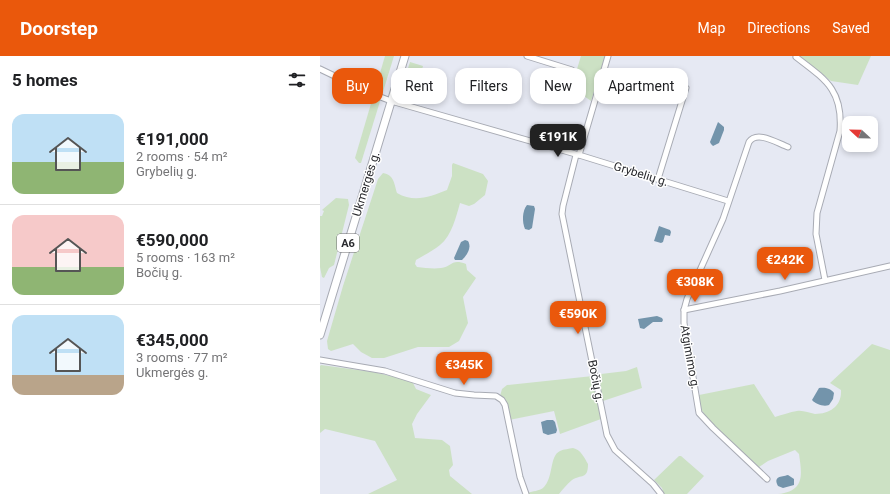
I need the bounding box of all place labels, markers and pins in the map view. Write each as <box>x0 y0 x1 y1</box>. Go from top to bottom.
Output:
pin: €191K <box>530 124 586 158</box>
pin: €242K <box>757 247 813 281</box>
pin: €308K <box>667 269 723 303</box>
pin: €590K <box>550 301 606 335</box>
pin: €345K <box>436 352 492 386</box>

